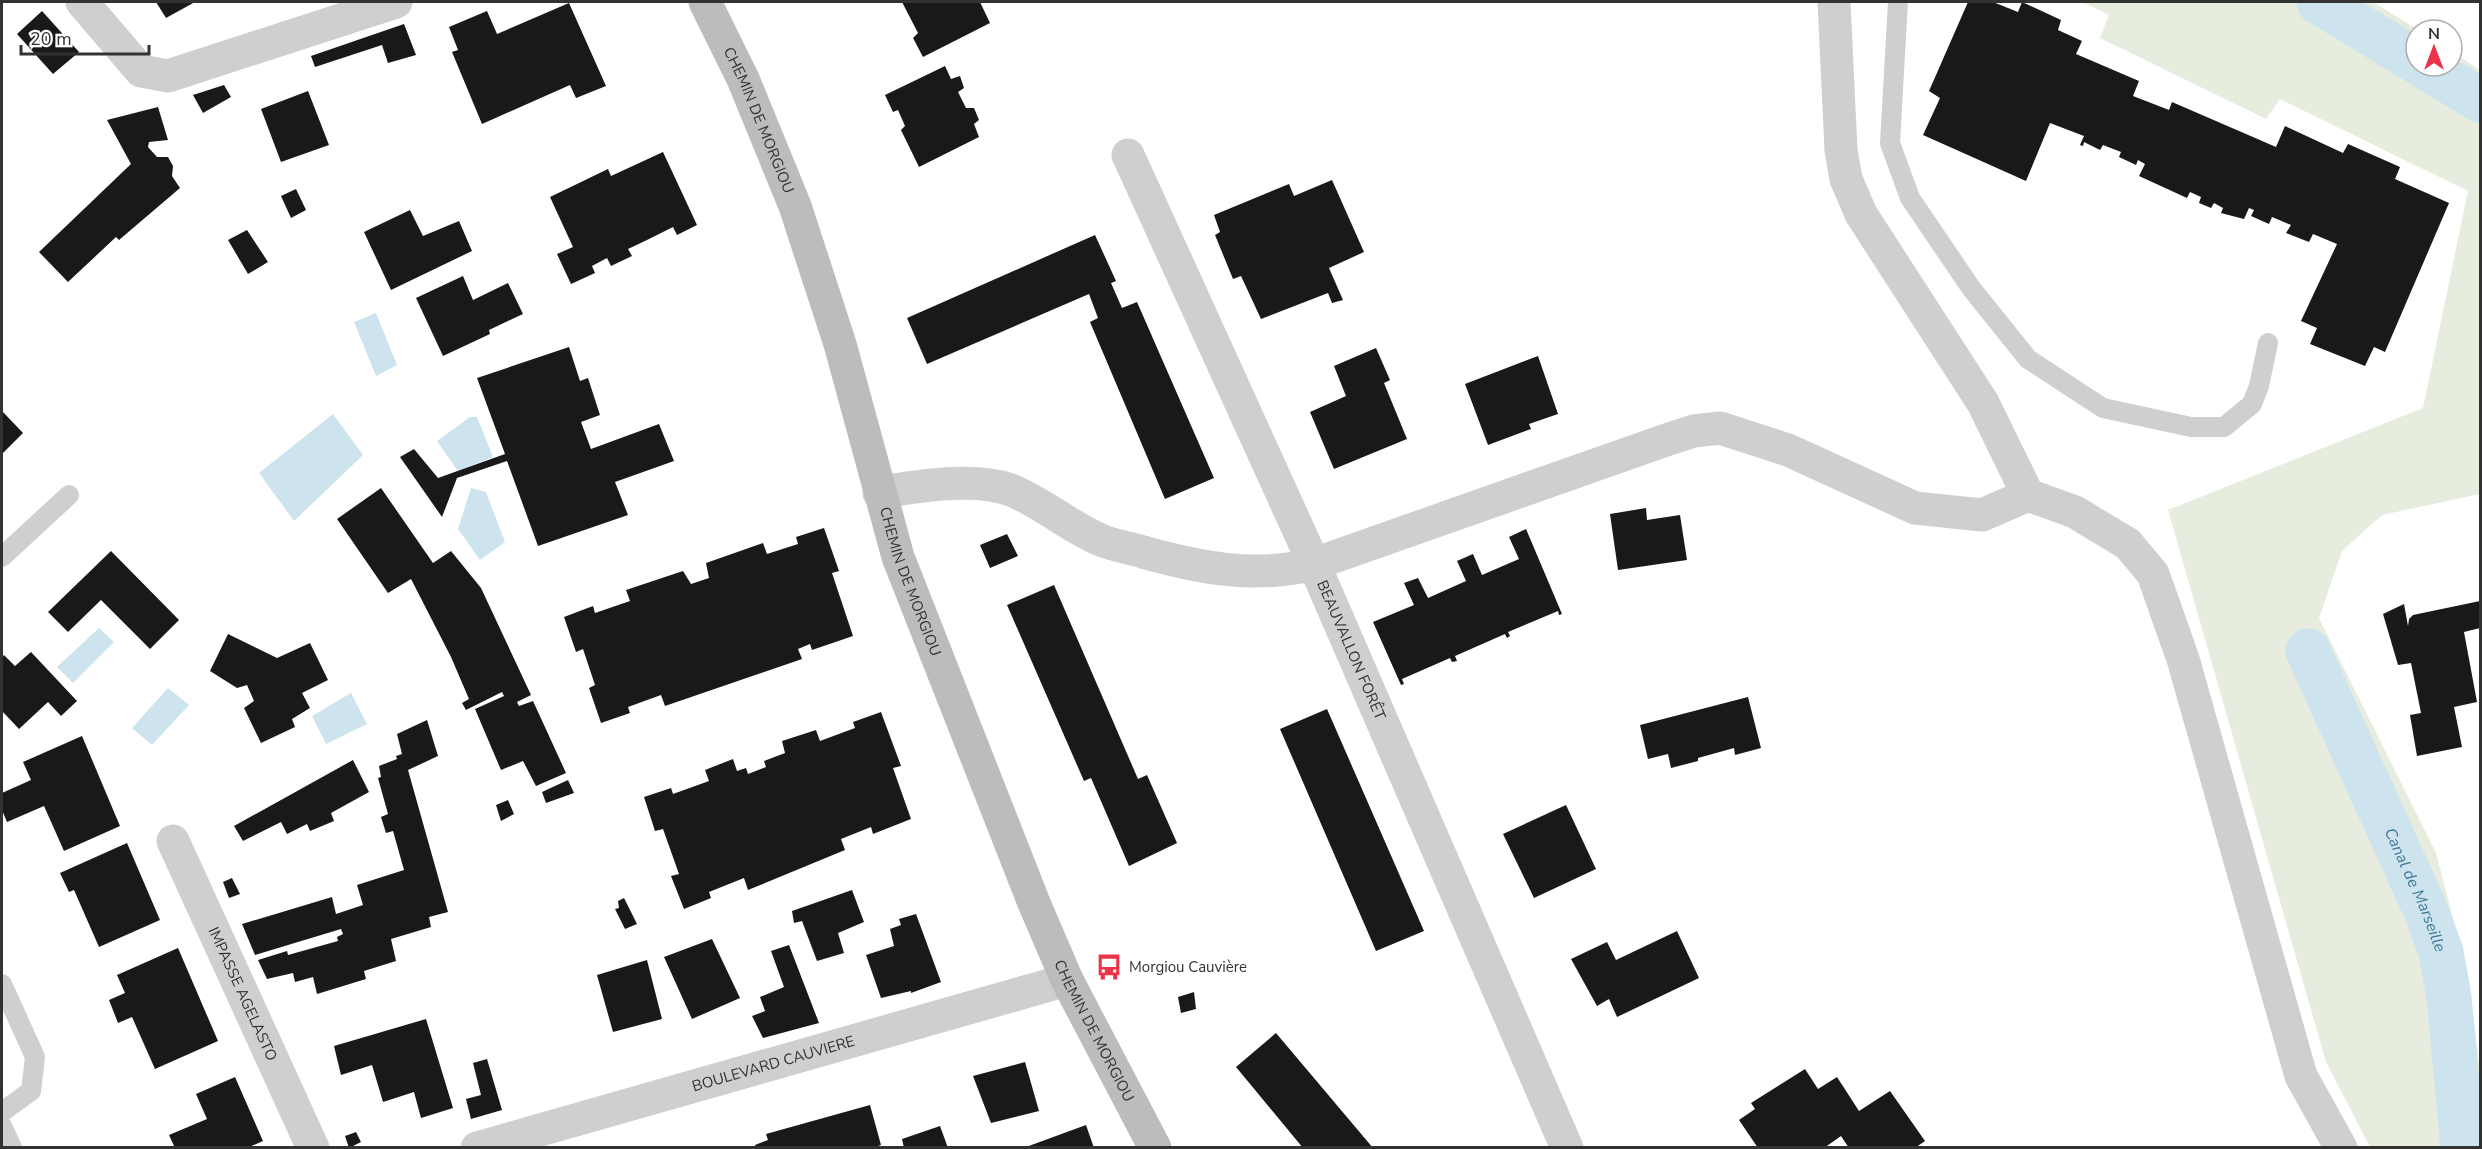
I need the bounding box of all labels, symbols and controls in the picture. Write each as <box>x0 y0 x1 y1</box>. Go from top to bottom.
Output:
scale bar <box>21 18 148 56</box>
north arrow <box>2404 18 2464 78</box>
text: N <box>2428 23 2440 45</box>
text: 20 m <box>30 27 72 51</box>
street label: CHEMIN DE MORGIOU <box>719 44 799 196</box>
street label: CHEMIN DE MORGIOU <box>875 505 946 659</box>
street label: BEAUVALLON FORÊT <box>1312 577 1390 723</box>
water label: Canal de Marseille <box>2379 824 2451 956</box>
street label: IMPASSE AGELASTO <box>204 924 282 1064</box>
bus stop icon: Morgiou Cauvière <box>1094 952 1124 982</box>
street label: CHEMIN DE MORGIOU <box>1049 957 1139 1105</box>
place label: Morgiou Cauvière <box>1129 957 1247 977</box>
street label: BOULEVARD CAUVIERE <box>690 1031 857 1096</box>

